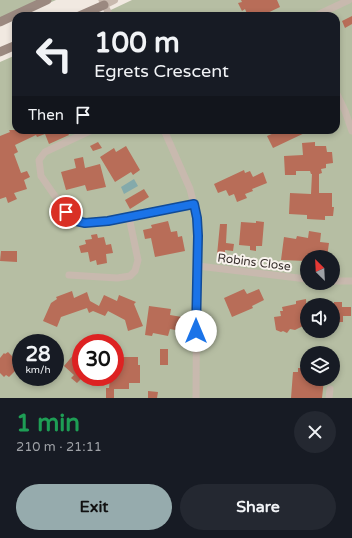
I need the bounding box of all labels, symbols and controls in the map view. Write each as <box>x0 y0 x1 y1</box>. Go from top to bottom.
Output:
text: 100 m <box>94 26 180 60</box>
icon: left <box>28 28 80 80</box>
text: Egrets Crescent <box>94 60 229 82</box>
icon: arrive <box>72 104 94 126</box>
text: Then <box>28 106 64 124</box>
pin <box>49 195 83 229</box>
icon: arrive <box>55 201 77 223</box>
north arrow <box>300 250 340 290</box>
map controls <box>300 250 340 386</box>
street label: Robins Close <box>217 251 292 273</box>
button: sound <box>300 298 340 338</box>
position arrow <box>175 310 217 352</box>
speed limit sign: 30 <box>72 334 124 386</box>
text: 28 <box>25 343 51 367</box>
button: layers <box>300 346 340 386</box>
text: km/h <box>25 364 51 376</box>
text: 1 min <box>16 409 80 438</box>
button: close <box>294 411 336 453</box>
text: 210 m · 21:11 <box>16 439 102 455</box>
button: Exit <box>16 484 172 530</box>
button: Share <box>180 484 336 530</box>

